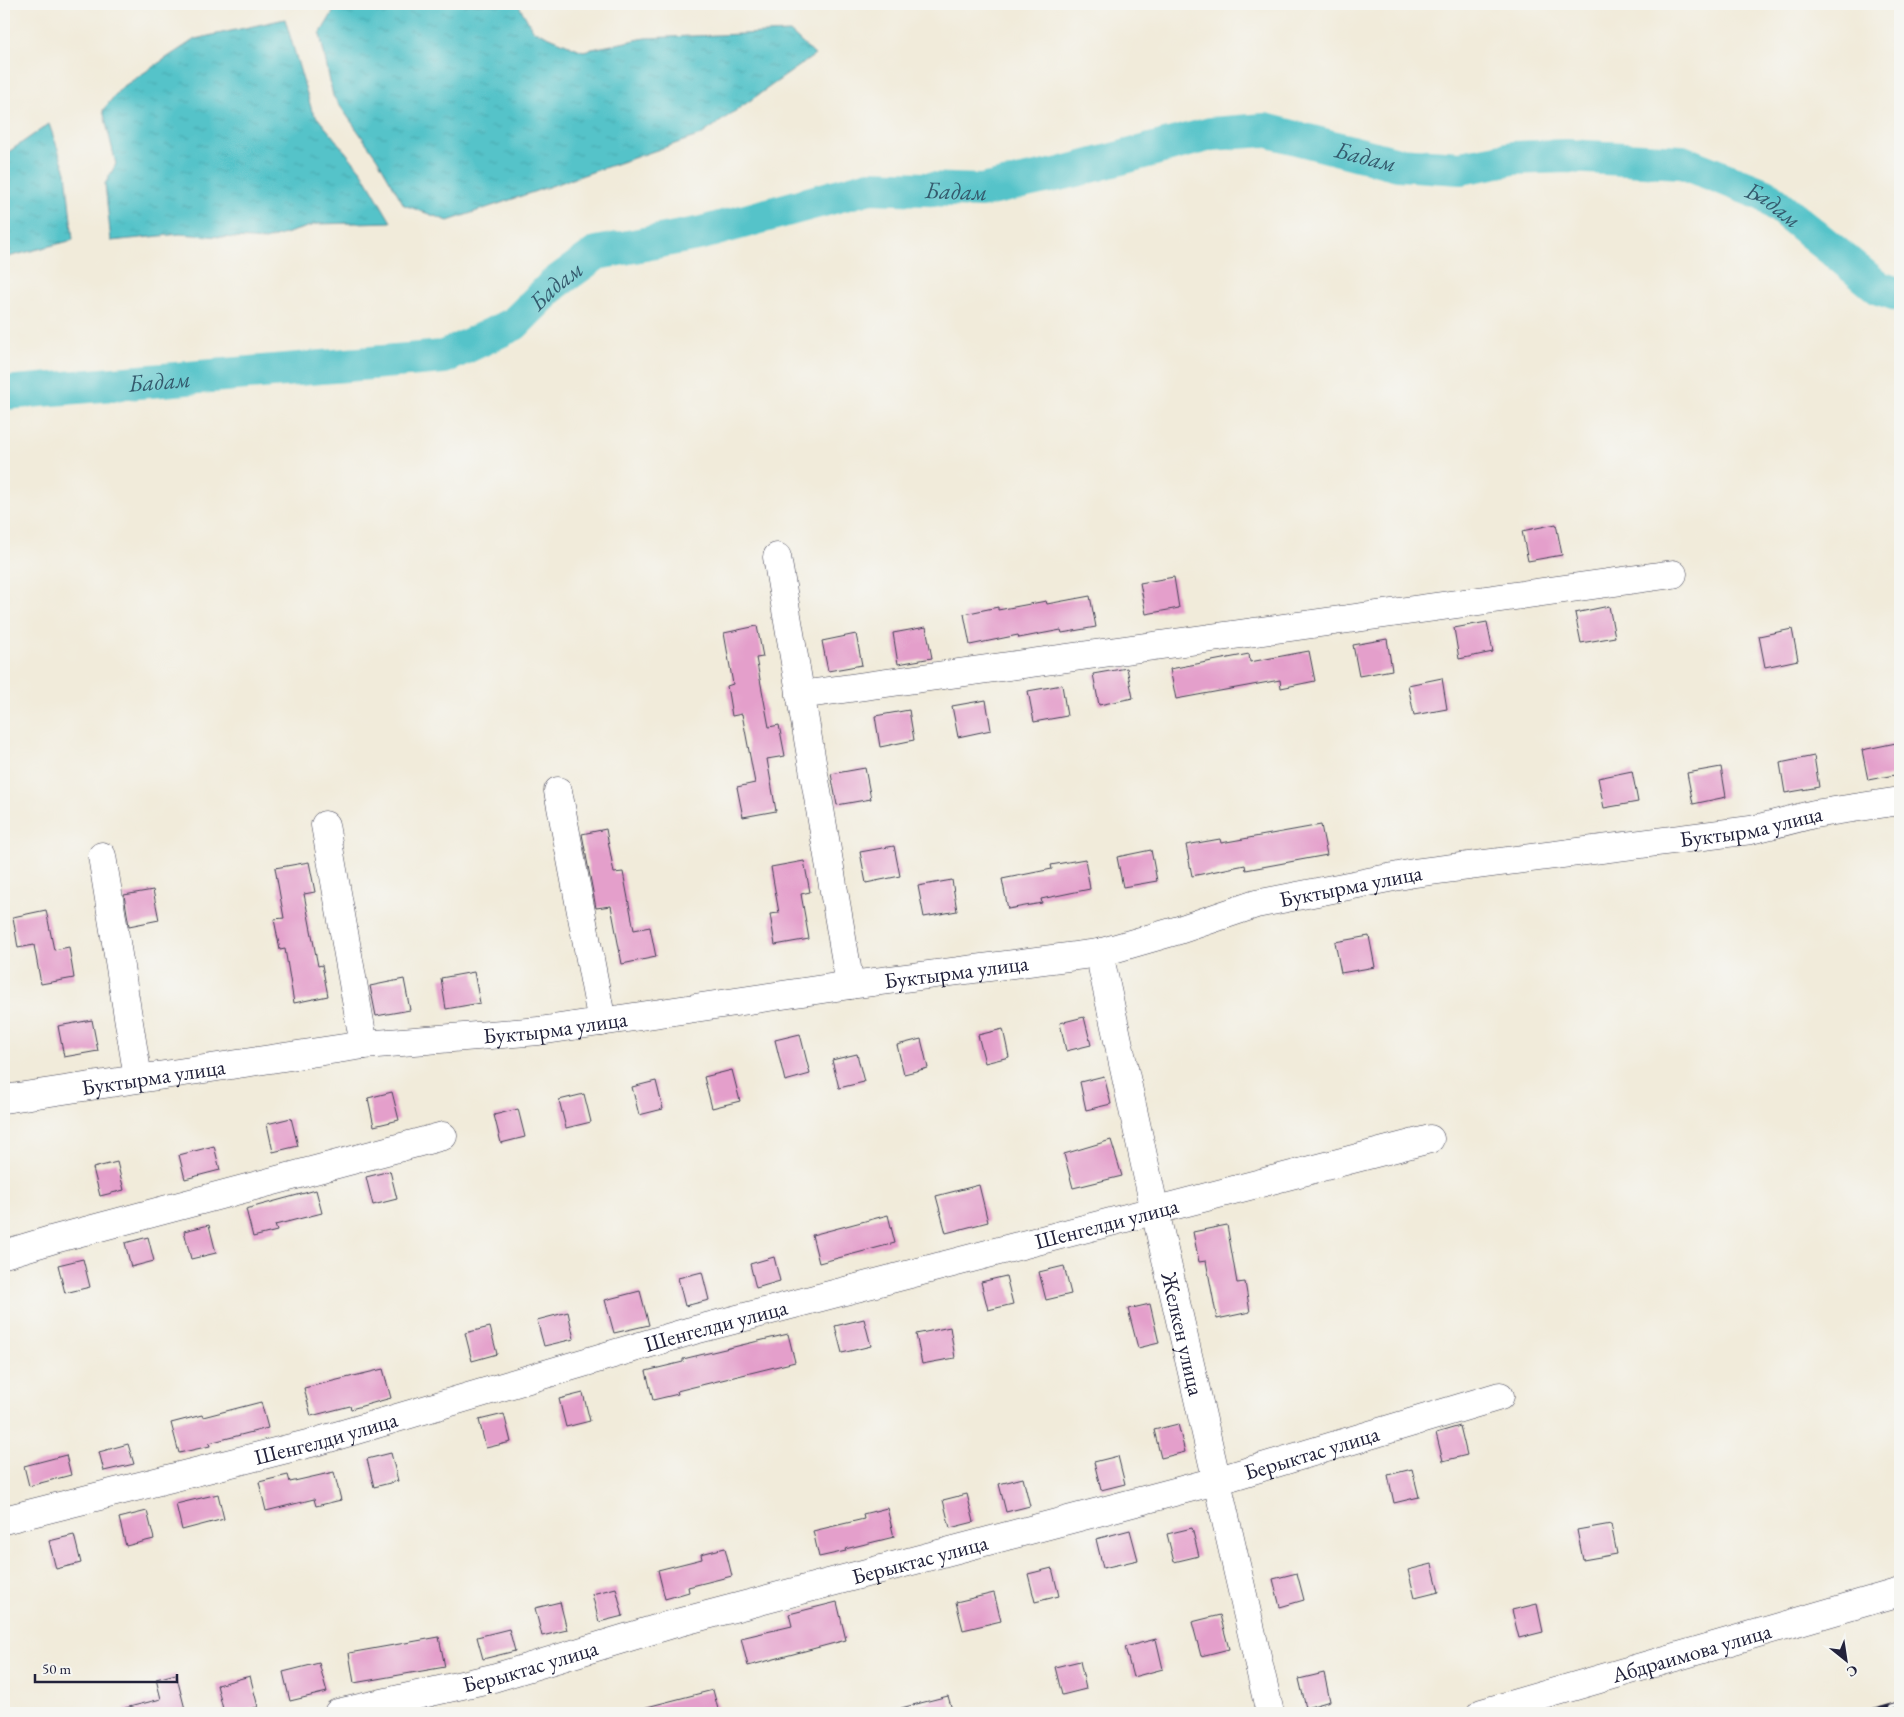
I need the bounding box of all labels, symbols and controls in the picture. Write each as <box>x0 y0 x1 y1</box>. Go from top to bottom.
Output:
water label: Бадам <box>1331 133 1400 179</box>
water label: Бадам <box>924 173 988 207</box>
water label: Бадам <box>1741 173 1809 235</box>
water label: Бадам <box>521 253 589 317</box>
water label: Бадам <box>126 362 192 398</box>
street label: Буктырма улица <box>1678 798 1825 853</box>
street label: Буктырма улица <box>1277 858 1424 914</box>
street label: Буктырма улица <box>882 948 1030 995</box>
street label: Буктырма улица <box>482 1004 629 1050</box>
street label: Буктырма улица <box>79 1051 227 1102</box>
street label: Шенгелди улица <box>1032 1190 1182 1256</box>
street label: Желкен улица <box>1155 1268 1211 1399</box>
street label: Шенгелди улица <box>641 1292 791 1359</box>
street label: Шенгелди улица <box>251 1404 401 1471</box>
street label: Берыктас улица <box>1240 1418 1383 1486</box>
street label: Берыктас улица <box>849 1527 991 1591</box>
street label: Абдраимова улица <box>1607 1616 1775 1689</box>
street label: Берыктас улица <box>460 1633 602 1699</box>
north arrow <box>1822 1634 1872 1684</box>
scale bar <box>35 1652 178 1684</box>
text: 50 m <box>42 1659 71 1678</box>
text: С <box>1844 1661 1861 1682</box>

